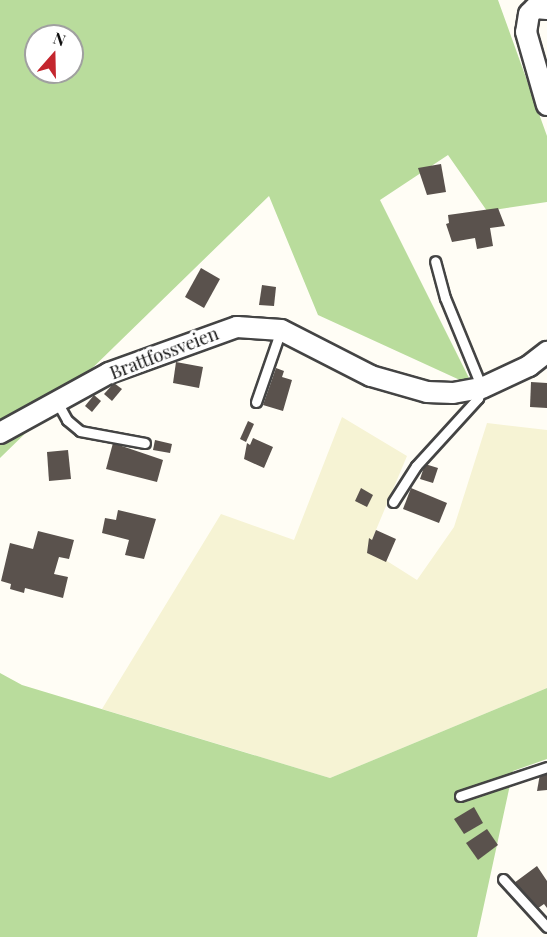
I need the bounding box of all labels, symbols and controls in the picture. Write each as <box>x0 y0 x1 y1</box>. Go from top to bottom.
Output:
north arrow <box>24 24 84 84</box>
text: N <box>51 27 69 50</box>
street label: Brattfossveien <box>107 322 221 384</box>

